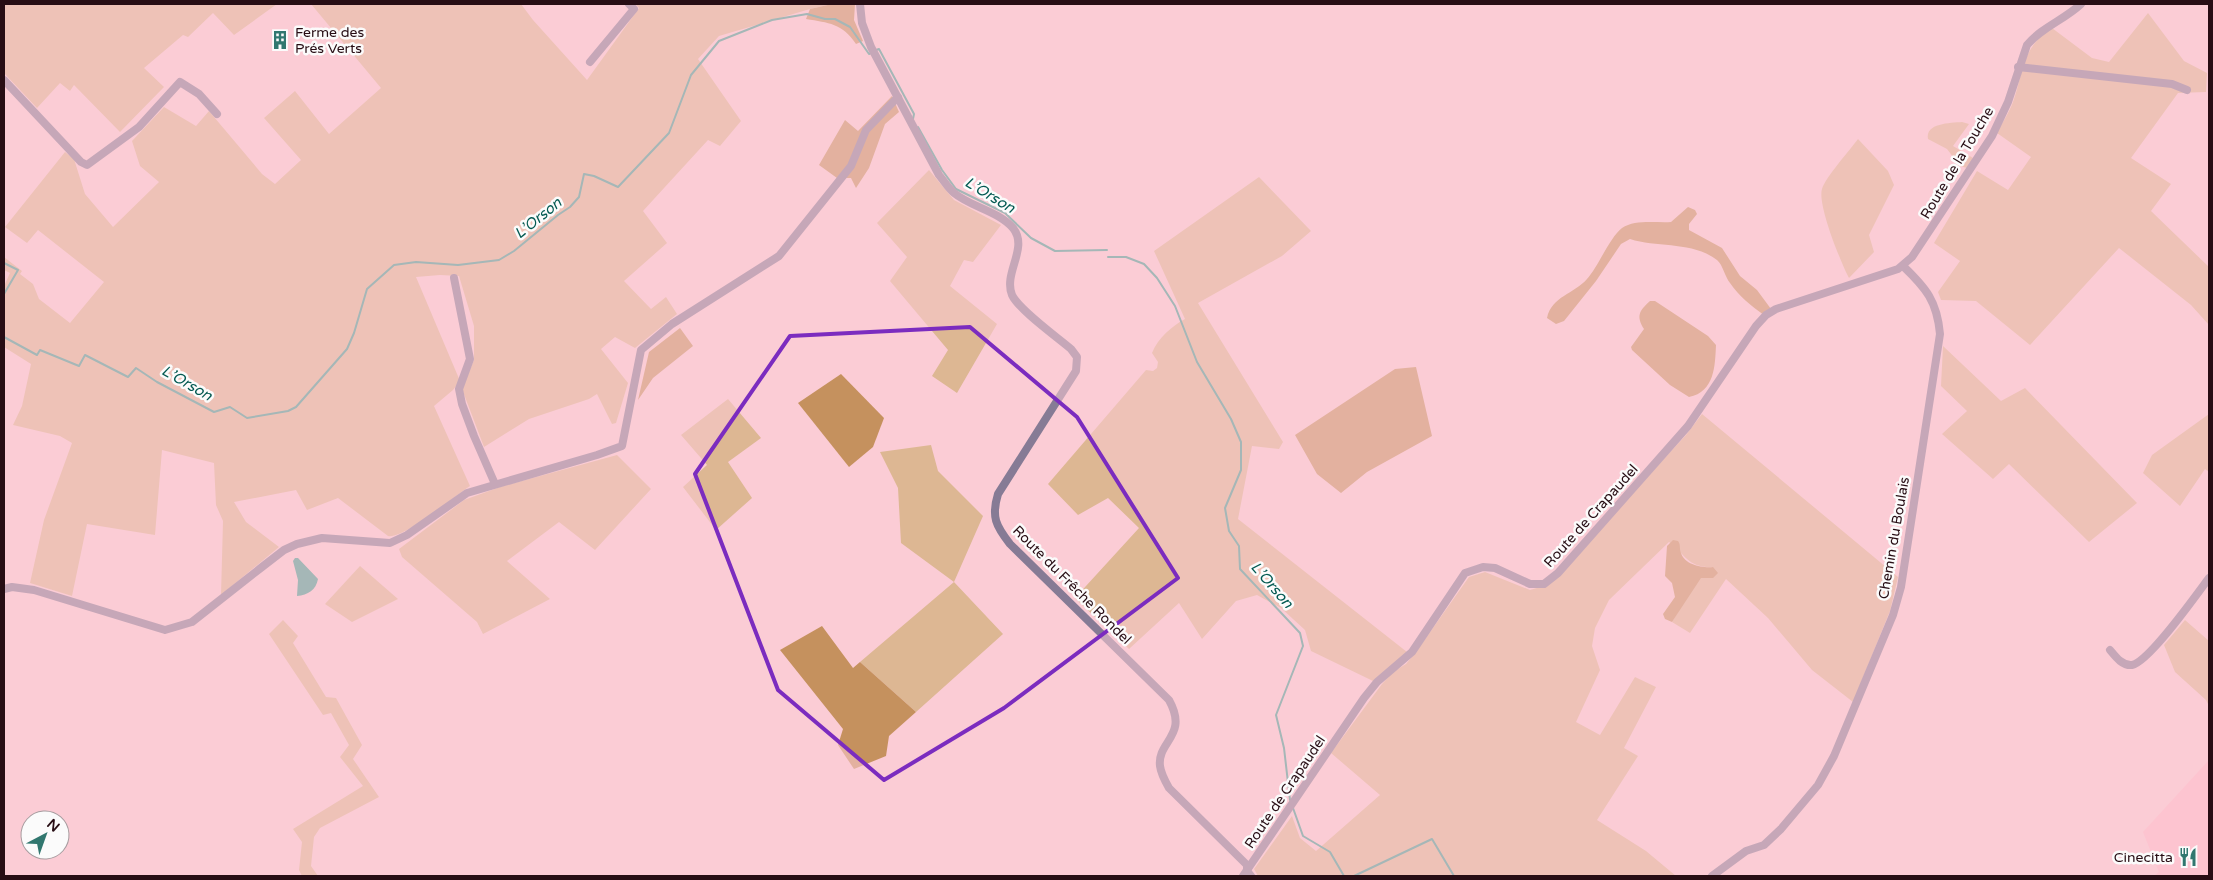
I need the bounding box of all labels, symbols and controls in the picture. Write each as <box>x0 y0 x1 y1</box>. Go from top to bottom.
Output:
place label: Ferme des Prés Verts <box>295 24 364 57</box>
building icon: Ferme des Prés Verts <box>269 29 291 51</box>
street label: Route de la Touche <box>1917 104 1997 222</box>
water label: L’Orson <box>962 173 1019 217</box>
water label: L’Orson <box>511 193 566 242</box>
water label: L’Orson <box>158 361 216 405</box>
street label: Route de Crapaudel <box>1540 461 1642 571</box>
street label: Chemin du Boulais <box>1875 475 1913 600</box>
street label: Route du Frêche Rondel <box>1009 522 1135 648</box>
water label: L’Orson <box>1247 558 1298 612</box>
street label: Route de Crapaudel <box>1241 732 1329 852</box>
north arrow <box>20 810 70 860</box>
text: N <box>43 815 63 836</box>
restaurant icon: Cinecitta <box>2177 846 2199 868</box>
place label: Cinecitta <box>2114 849 2173 866</box>

